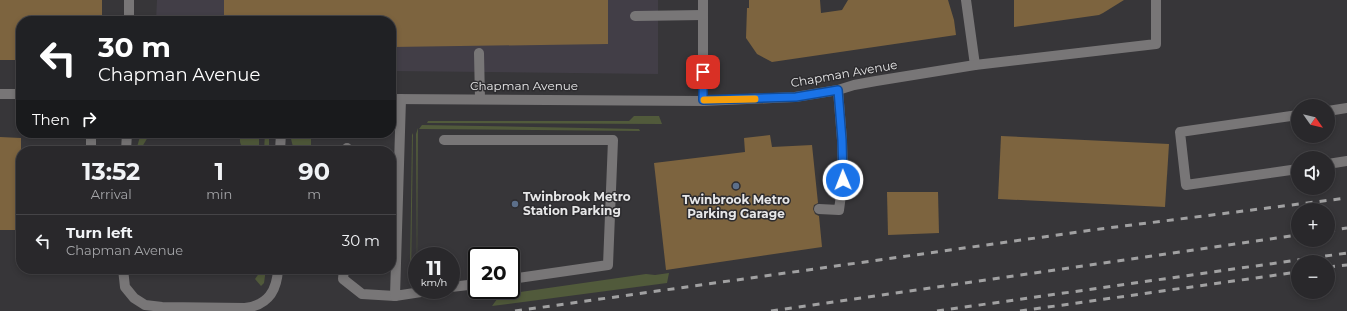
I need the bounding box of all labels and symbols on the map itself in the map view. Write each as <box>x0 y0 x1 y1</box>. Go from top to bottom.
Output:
pin <box>686 55 720 89</box>
street label: Chapman Avenue <box>789 57 898 90</box>
street label: Chapman Avenue <box>470 78 578 93</box>
north arrow <box>1291 99 1335 143</box>
position arrow <box>822 159 864 201</box>
marker: Twinbrook Metro Parking Garage <box>731 181 741 191</box>
place label: Twinbrook Metro Station Parking <box>523 189 631 218</box>
place label: Twinbrook Metro Parking Garage <box>682 192 790 221</box>
marker: Twinbrook Metro Station Parking <box>510 199 520 209</box>
speed limit sign: 20 <box>468 247 520 299</box>

